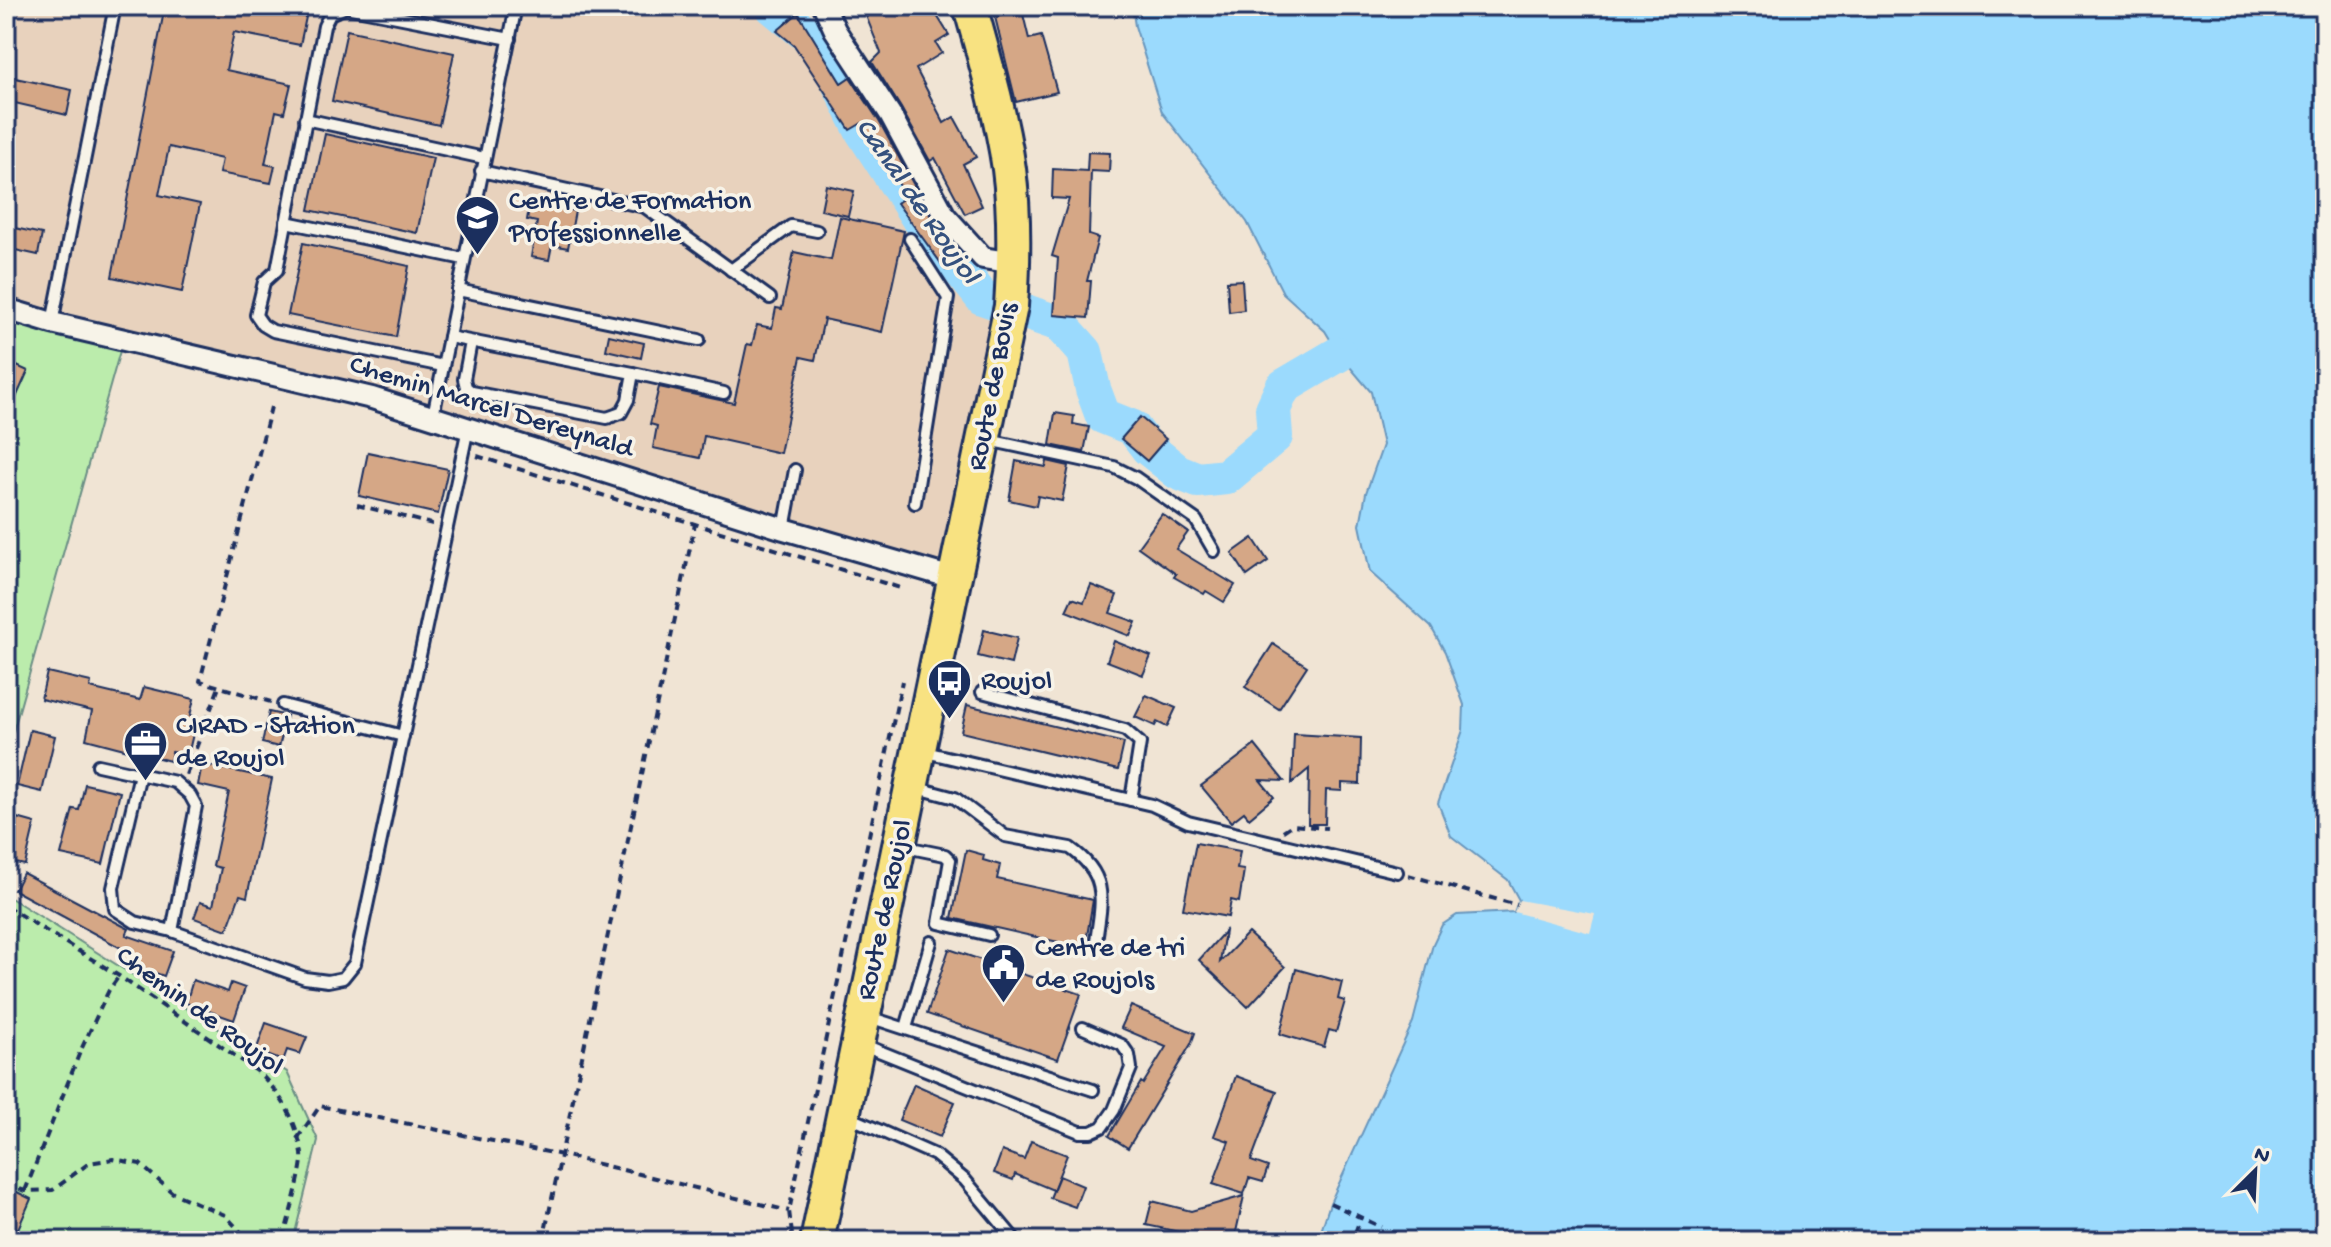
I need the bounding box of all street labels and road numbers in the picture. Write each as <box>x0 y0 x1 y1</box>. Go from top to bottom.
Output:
street label: Route de Bovis <box>962 300 1027 474</box>
street label: Chemin Marcel Dereynald <box>345 349 639 468</box>
street label: Route de Roujol <box>851 817 921 1003</box>
street label: Chemin de Roujol <box>109 940 289 1084</box>

